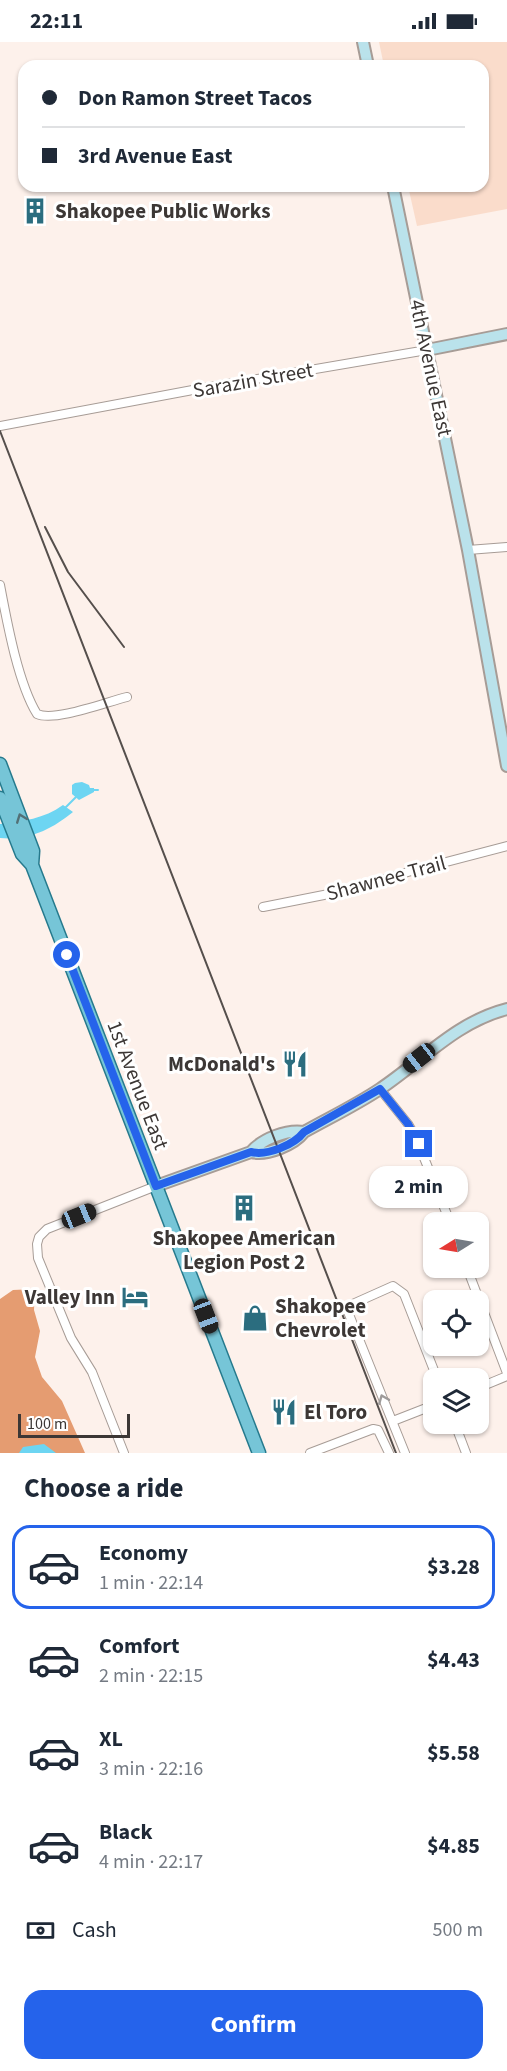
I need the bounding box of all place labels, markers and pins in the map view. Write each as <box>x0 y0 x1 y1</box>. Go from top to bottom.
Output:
building icon: Shakopee Public Works <box>20 196 50 226</box>
place label: Shakopee Public Works <box>55 196 271 226</box>
place label: McDonald's <box>168 1049 275 1079</box>
restaurant icon: McDonald's <box>280 1049 310 1079</box>
building icon: Shakopee American Legion Post 2 <box>229 1193 259 1223</box>
place label: Shakopee American Legion Post 2 <box>152 1223 336 1277</box>
place label: Valley Inn <box>24 1282 115 1312</box>
hotel icon: Valley Inn <box>120 1282 150 1312</box>
place label: Shakopee Chevrolet <box>275 1291 366 1345</box>
shop icon: Shakopee Chevrolet <box>240 1303 270 1333</box>
restaurant icon: El Toro <box>269 1397 299 1427</box>
place label: El Toro <box>304 1397 367 1427</box>

